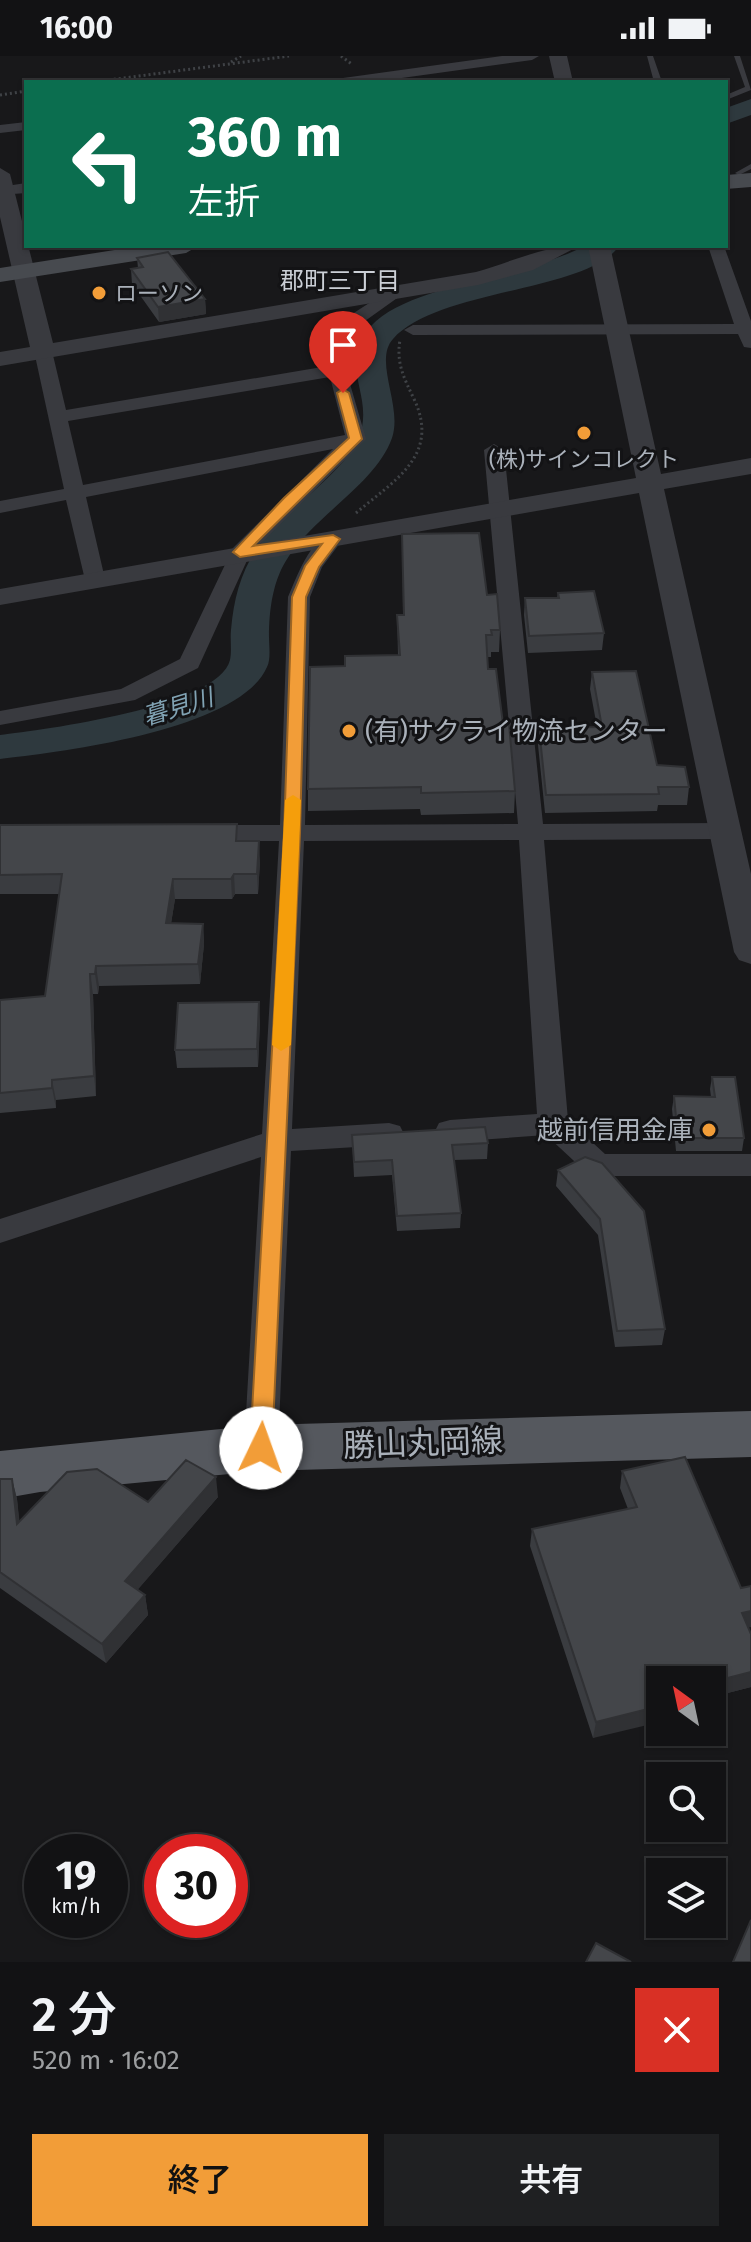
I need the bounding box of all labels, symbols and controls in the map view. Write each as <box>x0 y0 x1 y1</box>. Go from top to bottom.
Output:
text: 16:00 <box>40 10 113 46</box>
text: 360 m <box>188 104 342 171</box>
icon: left <box>56 112 160 216</box>
text: 左折 <box>188 180 260 224</box>
district label: 郡町三丁目 <box>280 267 400 295</box>
place label: ローソン <box>115 280 203 307</box>
marker: ローソン <box>90 284 108 302</box>
pin <box>309 311 377 393</box>
icon: arrive <box>321 323 365 367</box>
marker: (株)サインコレクト <box>575 424 593 442</box>
place label: (株)サインコレクト <box>489 446 679 473</box>
water label: 暮見川 <box>139 682 219 731</box>
place label: (有)サクライ物流センター <box>365 716 668 747</box>
marker: (有)サクライ物流センター <box>340 722 358 740</box>
place label: 越前信用金庫 <box>537 1115 693 1146</box>
marker: 越前信用金庫 <box>700 1121 718 1139</box>
position arrow <box>219 1406 303 1490</box>
street label: 勝山丸岡線 <box>342 1421 504 1465</box>
north arrow <box>646 1666 726 1746</box>
map controls <box>646 1666 726 1938</box>
button: search <box>646 1762 726 1842</box>
speed limit sign: 30 <box>144 1834 248 1938</box>
text: 19 <box>56 1852 96 1900</box>
button: layers <box>646 1858 726 1938</box>
text: km/h <box>51 1894 101 1918</box>
text: 2 分 <box>32 1986 116 2044</box>
button: close <box>635 1988 719 2072</box>
text: 520 m · 16:02 <box>32 2045 180 2076</box>
button: 終了 <box>32 2134 368 2226</box>
button: 共有 <box>384 2134 719 2226</box>

